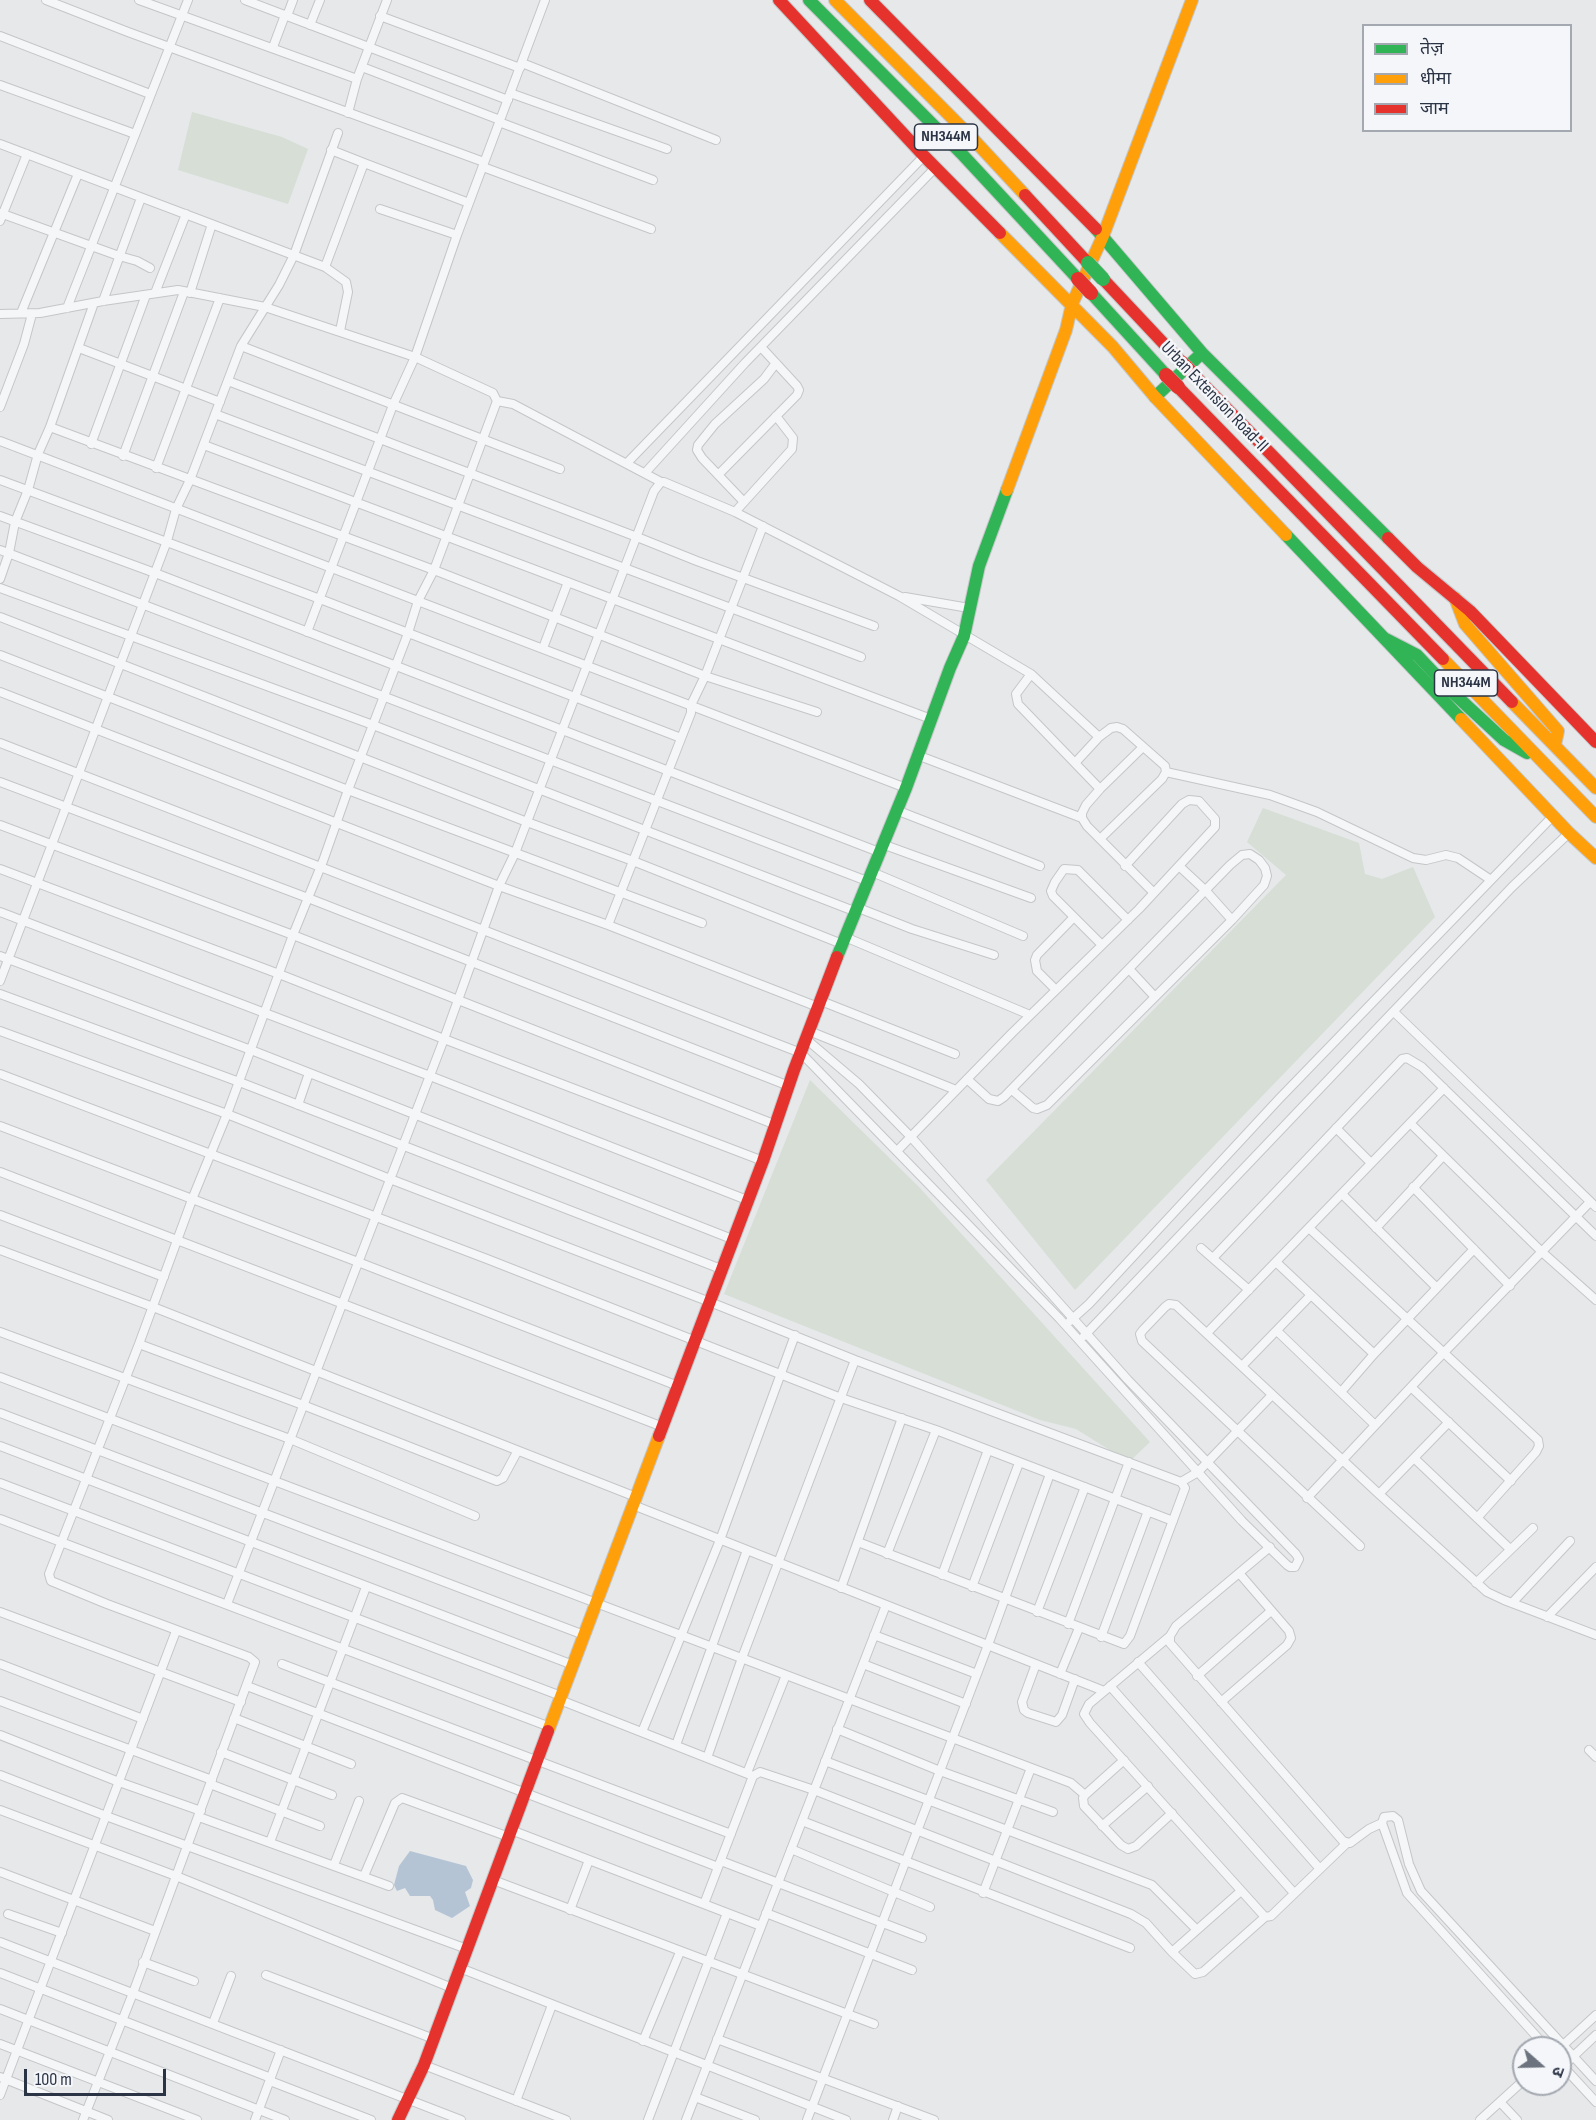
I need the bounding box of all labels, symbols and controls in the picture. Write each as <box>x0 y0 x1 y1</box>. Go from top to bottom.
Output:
legend <box>1362 24 1572 132</box>
text: तेज़ <box>1420 38 1444 59</box>
text: धीमा <box>1420 68 1451 89</box>
text: जाम <box>1420 98 1449 119</box>
road number: NH344M <box>914 124 978 150</box>
street label: Urban Extension Road-II <box>1156 337 1272 457</box>
road number: NH344M <box>1434 670 1498 696</box>
north arrow <box>1512 2036 1572 2096</box>
scale bar <box>27 2057 170 2095</box>
text: उ <box>1547 2064 1568 2079</box>
text: 100 m <box>35 2069 72 2090</box>

